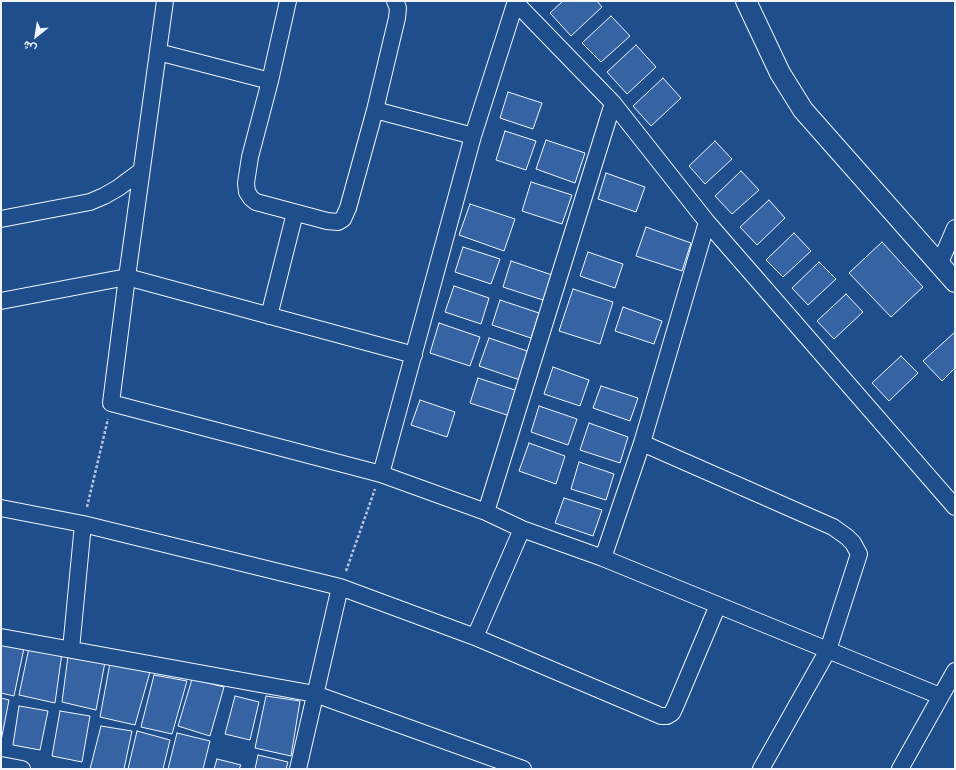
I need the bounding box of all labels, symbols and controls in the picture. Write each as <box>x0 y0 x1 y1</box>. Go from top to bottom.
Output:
north arrow <box>16 16 56 56</box>
text: ش <box>20 37 39 57</box>

